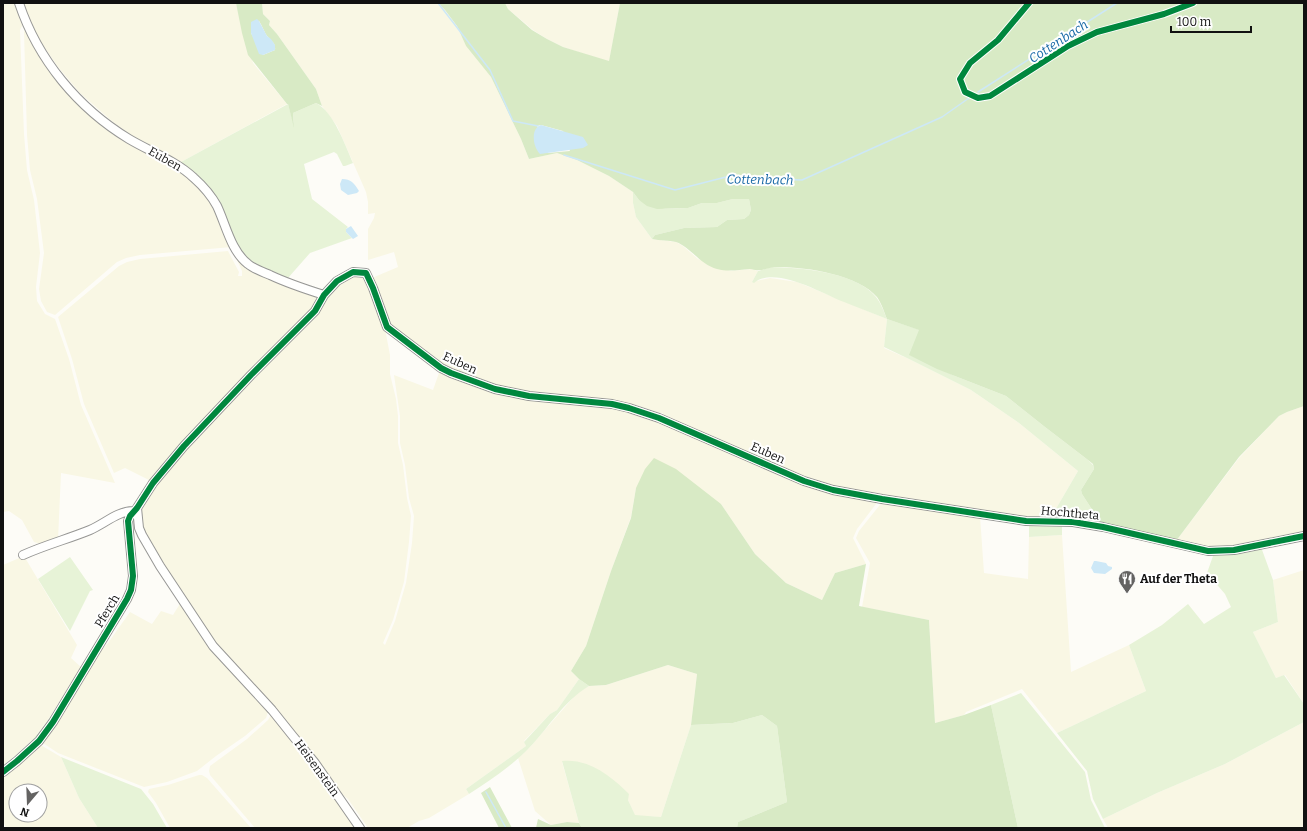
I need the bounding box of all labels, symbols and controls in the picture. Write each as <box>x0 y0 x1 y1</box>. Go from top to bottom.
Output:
scale bar <box>1171 8 1251 34</box>
text: 100 m <box>1177 15 1212 29</box>
water label: Cottenbach <box>1026 17 1090 66</box>
street label: Euben <box>146 144 184 174</box>
water label: Cottenbach <box>726 171 794 188</box>
street label: Euben <box>441 349 480 377</box>
street label: Euben <box>749 439 788 467</box>
street label: Hochtheta <box>1040 503 1100 523</box>
restaurant icon: Auf der Theta <box>1117 569 1137 594</box>
place label: Auf der Theta <box>1140 572 1217 586</box>
street label: Pferch <box>92 591 123 630</box>
street label: Heisenstein <box>292 737 343 800</box>
north arrow <box>8 783 48 823</box>
text: N <box>18 804 31 820</box>

